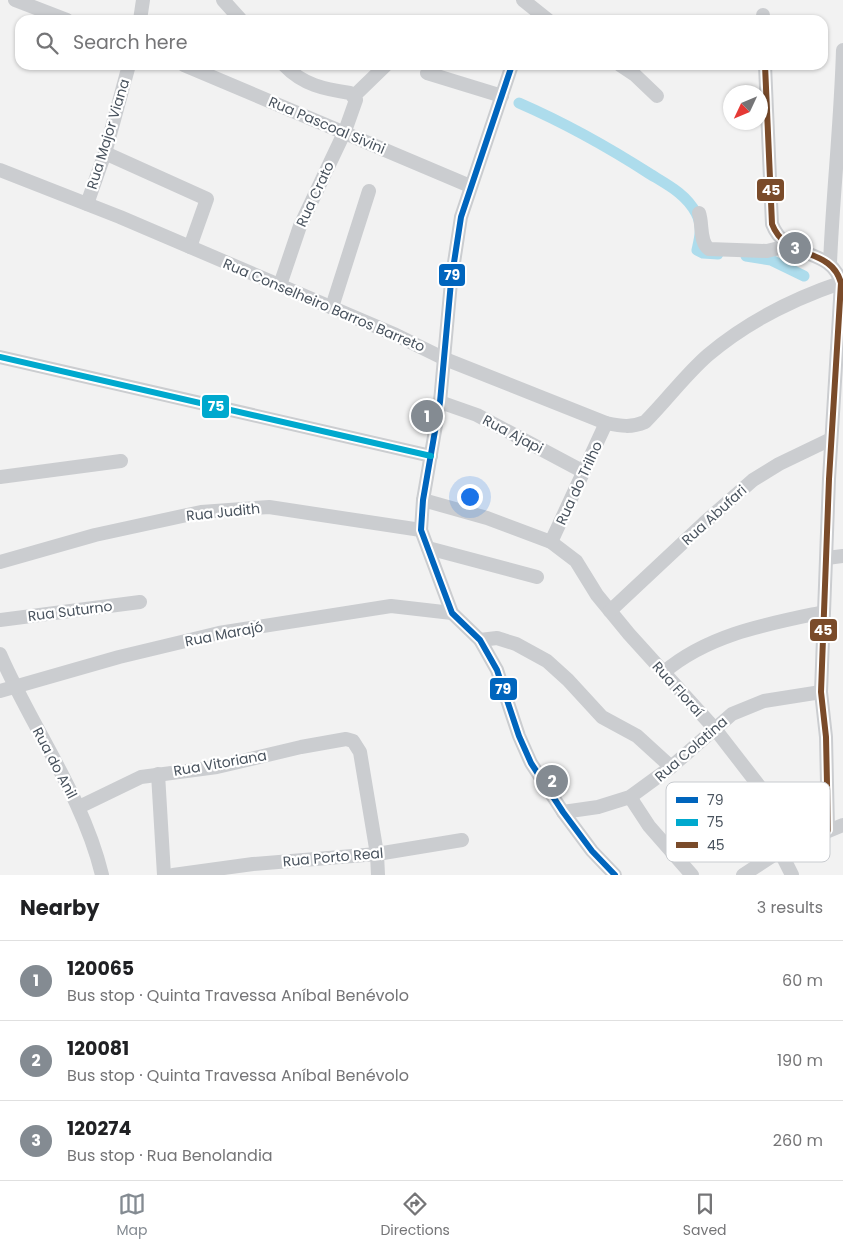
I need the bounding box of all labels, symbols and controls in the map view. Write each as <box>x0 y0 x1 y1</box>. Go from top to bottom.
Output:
search box <box>15 15 828 70</box>
icon: search <box>33 29 61 57</box>
text: Search here <box>73 29 187 56</box>
street label: Rua Major Viana <box>82 76 134 192</box>
north arrow <box>723 85 768 130</box>
street label: Rua Pascoal Sivini <box>266 91 388 159</box>
street label: Rua Crato <box>291 158 339 230</box>
line badge: 45 <box>756 178 785 202</box>
text: 45 <box>762 180 780 200</box>
pin: 3 <box>779 229 811 267</box>
street label: Rua Conselheiro Barros Barreto <box>220 253 428 357</box>
line badge: 79 <box>438 263 466 287</box>
text: 79 <box>444 265 460 285</box>
line badge: 75 <box>201 394 230 419</box>
text: 75 <box>208 396 224 416</box>
pin: 1 <box>411 397 443 435</box>
street label: Rua Ajapi <box>479 410 547 458</box>
street label: Rua do Trilho <box>551 438 607 528</box>
street label: Rua Abufari <box>677 480 751 550</box>
your location <box>457 484 483 510</box>
street label: Rua Judith <box>185 498 261 526</box>
street label: Rua Suturno <box>27 596 113 626</box>
street label: Rua Marajó <box>183 617 265 651</box>
line badge: 45 <box>809 618 838 642</box>
text: 45 <box>814 620 832 640</box>
street label: Rua Floraí <box>648 657 709 721</box>
line badge: 79 <box>489 677 518 701</box>
text: 79 <box>495 679 511 699</box>
street label: Rua Colatina <box>650 712 732 786</box>
street label: Rua do Anil <box>28 724 82 802</box>
street label: Rua Vitoriana <box>172 745 268 781</box>
pin: 2 <box>536 762 568 800</box>
legend <box>666 782 830 862</box>
text: 79 <box>707 790 723 810</box>
text: 75 <box>707 812 723 832</box>
text: 45 <box>707 835 725 855</box>
street label: Rua Porto Real <box>282 843 384 871</box>
text: Nearby <box>20 893 100 922</box>
text: 3 results <box>757 896 823 919</box>
text: 120065 <box>67 955 134 982</box>
text: 1 <box>33 969 39 992</box>
text: 60 m <box>782 969 823 992</box>
text: Bus stop · Quinta Travessa Aníbal Benévolo <box>67 984 409 1007</box>
text: 120081 <box>67 1035 129 1062</box>
text: 2 <box>31 1049 41 1072</box>
text: 190 m <box>777 1049 823 1072</box>
text: Bus stop · Quinta Travessa Aníbal Benévolo <box>67 1064 409 1087</box>
text: 120274 <box>67 1115 131 1142</box>
text: 3 <box>31 1129 41 1152</box>
text: 260 m <box>773 1129 823 1152</box>
text: Bus stop · Rua Benolandia <box>67 1144 273 1167</box>
tab: Map <box>116 1190 147 1241</box>
tab: Directions <box>380 1190 450 1241</box>
tab: Saved <box>683 1190 727 1241</box>

